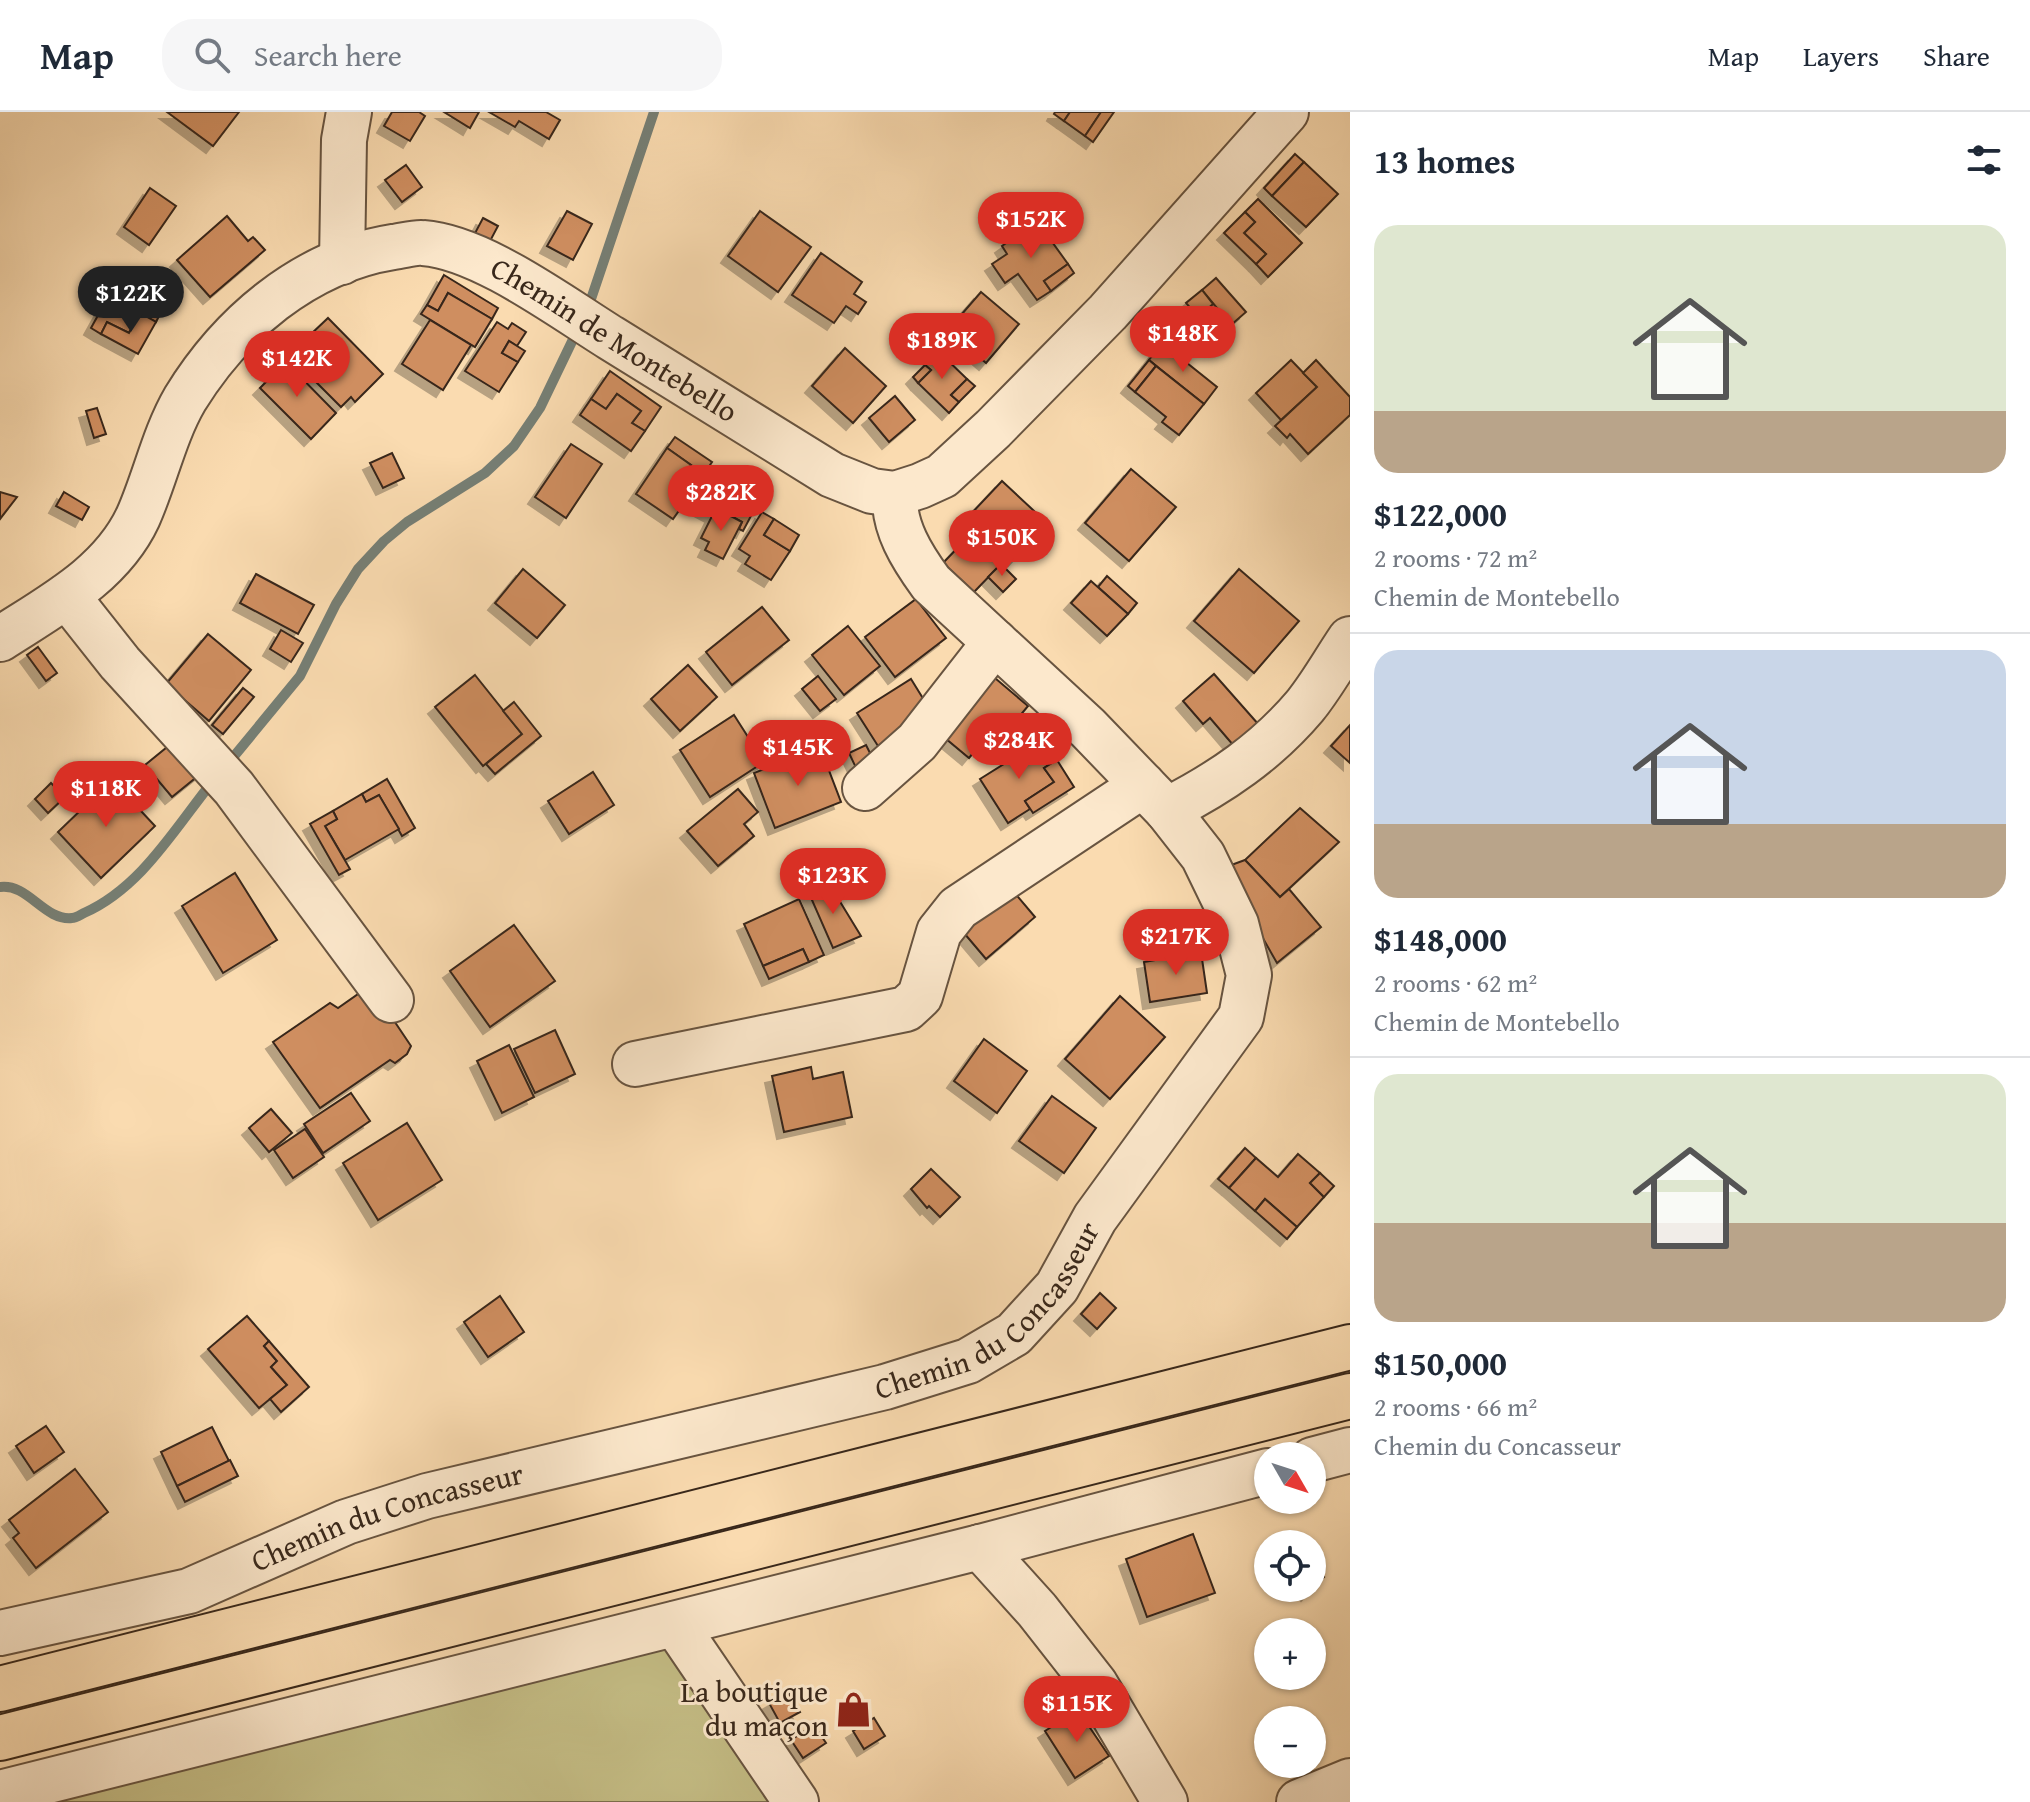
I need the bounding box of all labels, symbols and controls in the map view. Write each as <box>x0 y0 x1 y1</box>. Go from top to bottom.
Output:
search box <box>162 19 722 91</box>
text: Map <box>40 27 114 83</box>
icon: search <box>190 33 234 77</box>
text: Search here <box>254 33 402 77</box>
text: Map <box>1708 35 1759 76</box>
text: Layers <box>1803 35 1879 76</box>
text: Share <box>1923 35 1990 76</box>
text: 13 homes <box>1374 136 1515 185</box>
icon: filters <box>1962 138 2006 182</box>
pin: $152K <box>975 192 1087 260</box>
text: $152K <box>996 198 1066 237</box>
street label: Chemin de Montebello <box>483 245 747 433</box>
pin: $122K <box>75 266 187 334</box>
text: $122K <box>96 272 166 311</box>
icon: home <box>1618 277 1762 421</box>
pin: $148K <box>1127 306 1239 374</box>
text: $148K <box>1148 312 1218 351</box>
pin: $189K <box>886 313 998 381</box>
text: $189K <box>907 319 977 358</box>
pin: $142K <box>241 331 353 399</box>
text: $142K <box>262 337 332 376</box>
pin: $282K <box>665 465 777 533</box>
text: $282K <box>686 471 756 510</box>
text: $122,000 <box>1374 489 1507 538</box>
pin: $150K <box>946 510 1058 578</box>
text: $150K <box>967 516 1037 555</box>
text: 2 rooms · 72 m² <box>1374 538 1537 577</box>
text: Chemin de Montebello <box>1374 577 1620 616</box>
icon: home <box>1618 702 1762 846</box>
pin: $284K <box>963 713 1075 781</box>
text: $284K <box>984 719 1054 758</box>
pin: $145K <box>742 720 854 788</box>
text: $145K <box>763 726 833 765</box>
pin: $118K <box>50 761 162 829</box>
text: $118K <box>71 767 141 806</box>
pin: $123K <box>777 848 889 916</box>
text: $123K <box>798 854 868 893</box>
pin: $217K <box>1120 909 1232 977</box>
text: $148,000 <box>1374 914 1507 963</box>
text: $217K <box>1141 915 1211 954</box>
text: 2 rooms · 62 m² <box>1374 963 1537 1002</box>
text: Chemin de Montebello <box>1374 1002 1620 1041</box>
icon: home <box>1618 1126 1762 1270</box>
street label: Chemin du Concasseur <box>870 1213 1110 1410</box>
text: $150,000 <box>1374 1338 1507 1387</box>
text: 2 rooms · 66 m² <box>1374 1387 1537 1426</box>
text: Chemin du Concasseur <box>1374 1426 1621 1465</box>
north arrow <box>1254 1442 1326 1514</box>
map controls <box>1254 1442 1326 1778</box>
street label: Chemin du Concasseur <box>244 1451 528 1582</box>
button: locate <box>1254 1530 1326 1602</box>
button: + <box>1254 1618 1326 1690</box>
place label: La boutique du maçon <box>680 1669 828 1747</box>
pin: $115K <box>1021 1676 1133 1744</box>
text: $115K <box>1042 1682 1112 1721</box>
shop icon: La boutique du maçon <box>835 1690 873 1728</box>
button: − <box>1254 1706 1326 1778</box>

